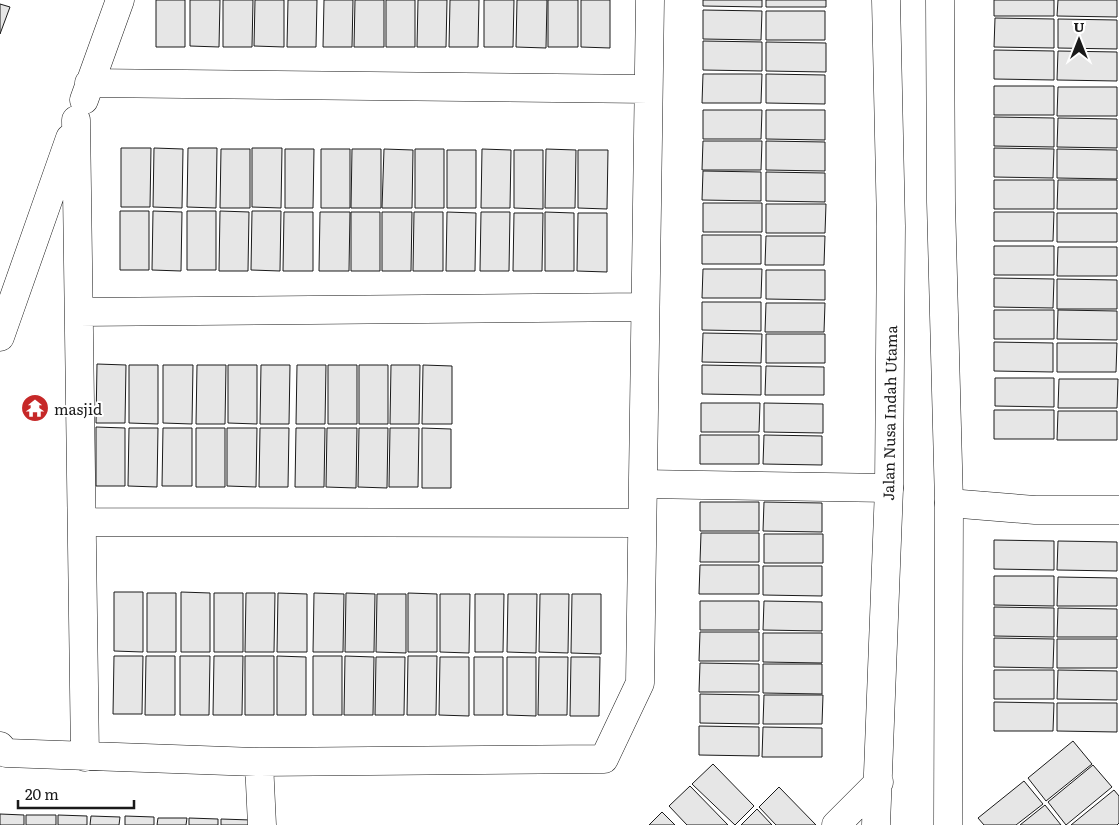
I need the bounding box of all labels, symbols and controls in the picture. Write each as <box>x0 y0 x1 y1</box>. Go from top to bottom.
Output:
north arrow <box>1054 15 1104 65</box>
text: U <box>1073 16 1085 36</box>
street label: Jalan Nusa Indah Utama <box>876 324 902 501</box>
temple icon: masjid <box>20 393 50 423</box>
place label: masjid <box>54 397 102 420</box>
scale bar <box>18 778 134 810</box>
text: 20 m <box>25 782 59 805</box>

